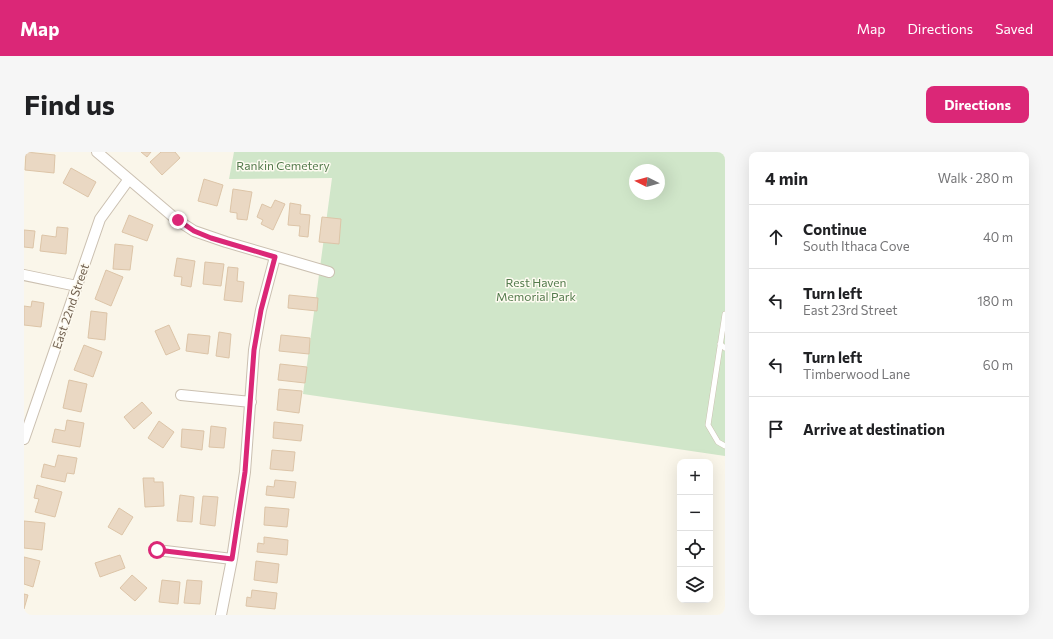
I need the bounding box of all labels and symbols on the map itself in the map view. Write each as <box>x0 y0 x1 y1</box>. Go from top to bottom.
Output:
park label: Rankin Cemetery <box>236 158 330 172</box>
north arrow <box>629 164 665 200</box>
route end <box>169 211 187 229</box>
street label: East 22nd Street <box>49 261 91 351</box>
park label: Rest Haven Memorial Park <box>496 275 577 303</box>
route start <box>148 541 166 559</box>

